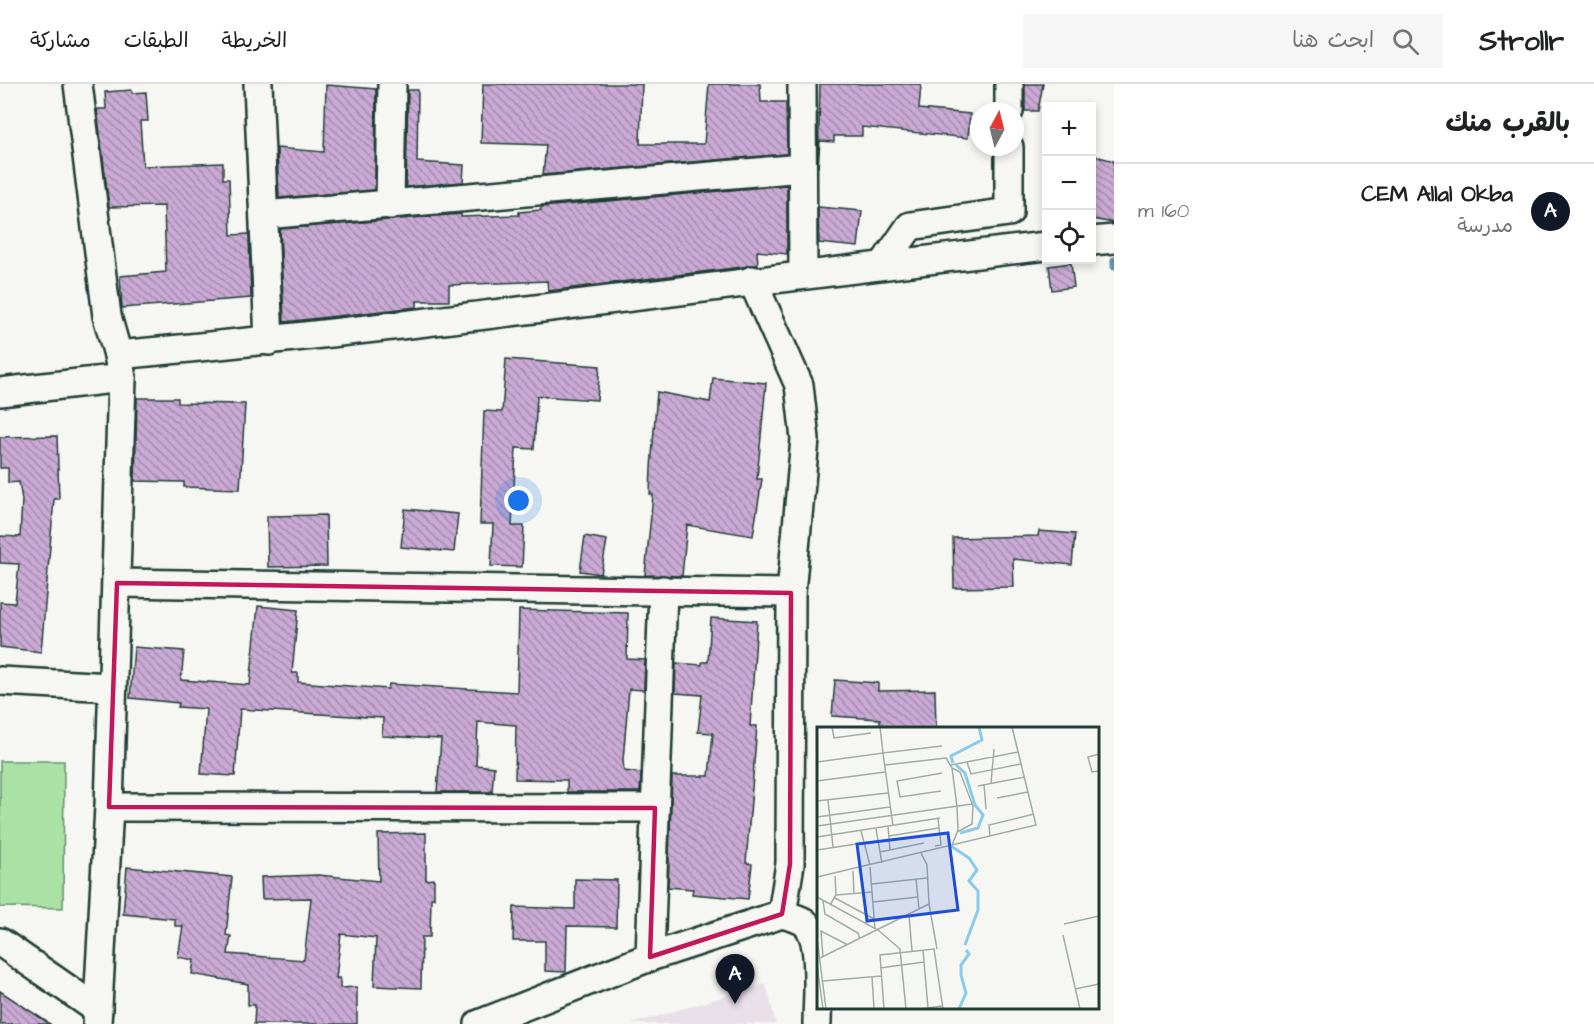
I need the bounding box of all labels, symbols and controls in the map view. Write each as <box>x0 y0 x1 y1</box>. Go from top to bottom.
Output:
search box <box>1023 14 1443 68</box>
text: Strollr <box>1479 22 1564 61</box>
text: ابحث هنا <box>1292 25 1374 56</box>
icon: search <box>1389 25 1422 58</box>
text: مشاركة <box>30 26 91 55</box>
text: الطبقات <box>124 26 189 55</box>
text: الخريطة <box>222 26 287 55</box>
north arrow <box>970 102 1024 156</box>
map controls <box>1042 102 1096 264</box>
button: + <box>1042 102 1096 156</box>
text: بالقرب منك <box>1446 105 1570 141</box>
button: − <box>1042 156 1096 210</box>
text: CEM Allal Okba <box>1361 179 1513 210</box>
text: 160 m <box>1138 197 1189 225</box>
text: A <box>1544 197 1557 225</box>
button: locate <box>1042 210 1096 264</box>
text: مدرسة <box>1457 212 1513 240</box>
your location <box>504 486 533 515</box>
inset map <box>817 727 1099 1009</box>
pin: A <box>716 954 754 1004</box>

